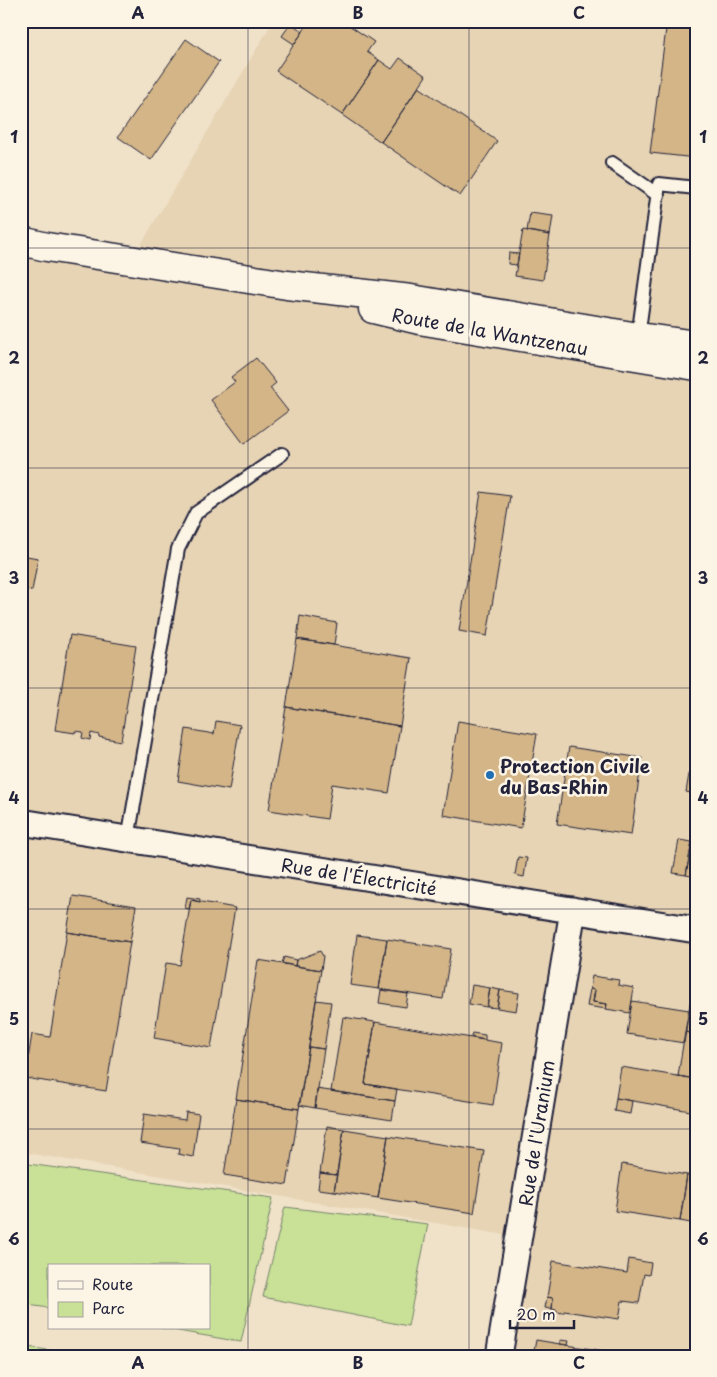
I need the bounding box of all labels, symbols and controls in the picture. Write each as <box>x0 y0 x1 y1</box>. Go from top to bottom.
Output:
text: A <box>132 0 145 24</box>
text: B <box>353 0 364 24</box>
text: C <box>573 0 585 24</box>
text: 1 <box>10 124 18 148</box>
text: 1 <box>699 124 707 148</box>
street label: Route de la Wantzenau <box>390 300 590 362</box>
text: 2 <box>8 345 20 369</box>
text: 2 <box>697 345 709 369</box>
text: 3 <box>9 565 19 589</box>
text: 3 <box>698 565 708 589</box>
place label: Protection Civile du Bas-Rhin <box>500 752 650 800</box>
marker: Protection Civile du Bas-Rhin <box>484 769 496 781</box>
text: 4 <box>9 785 20 809</box>
text: 4 <box>698 785 709 809</box>
street label: Rue de l'Électricité <box>279 850 439 902</box>
text: 5 <box>9 1006 19 1030</box>
text: 5 <box>698 1006 708 1030</box>
street label: Rue de l'Uranium <box>511 1058 561 1208</box>
text: 6 <box>8 1226 20 1250</box>
text: 6 <box>697 1226 709 1250</box>
legend <box>48 1264 210 1330</box>
text: Route <box>92 1272 133 1295</box>
text: Parc <box>92 1296 125 1319</box>
scale bar <box>510 1297 573 1329</box>
text: 20 m <box>517 1302 556 1325</box>
text: A <box>132 1350 145 1374</box>
text: B <box>353 1350 364 1374</box>
text: C <box>573 1350 585 1374</box>

